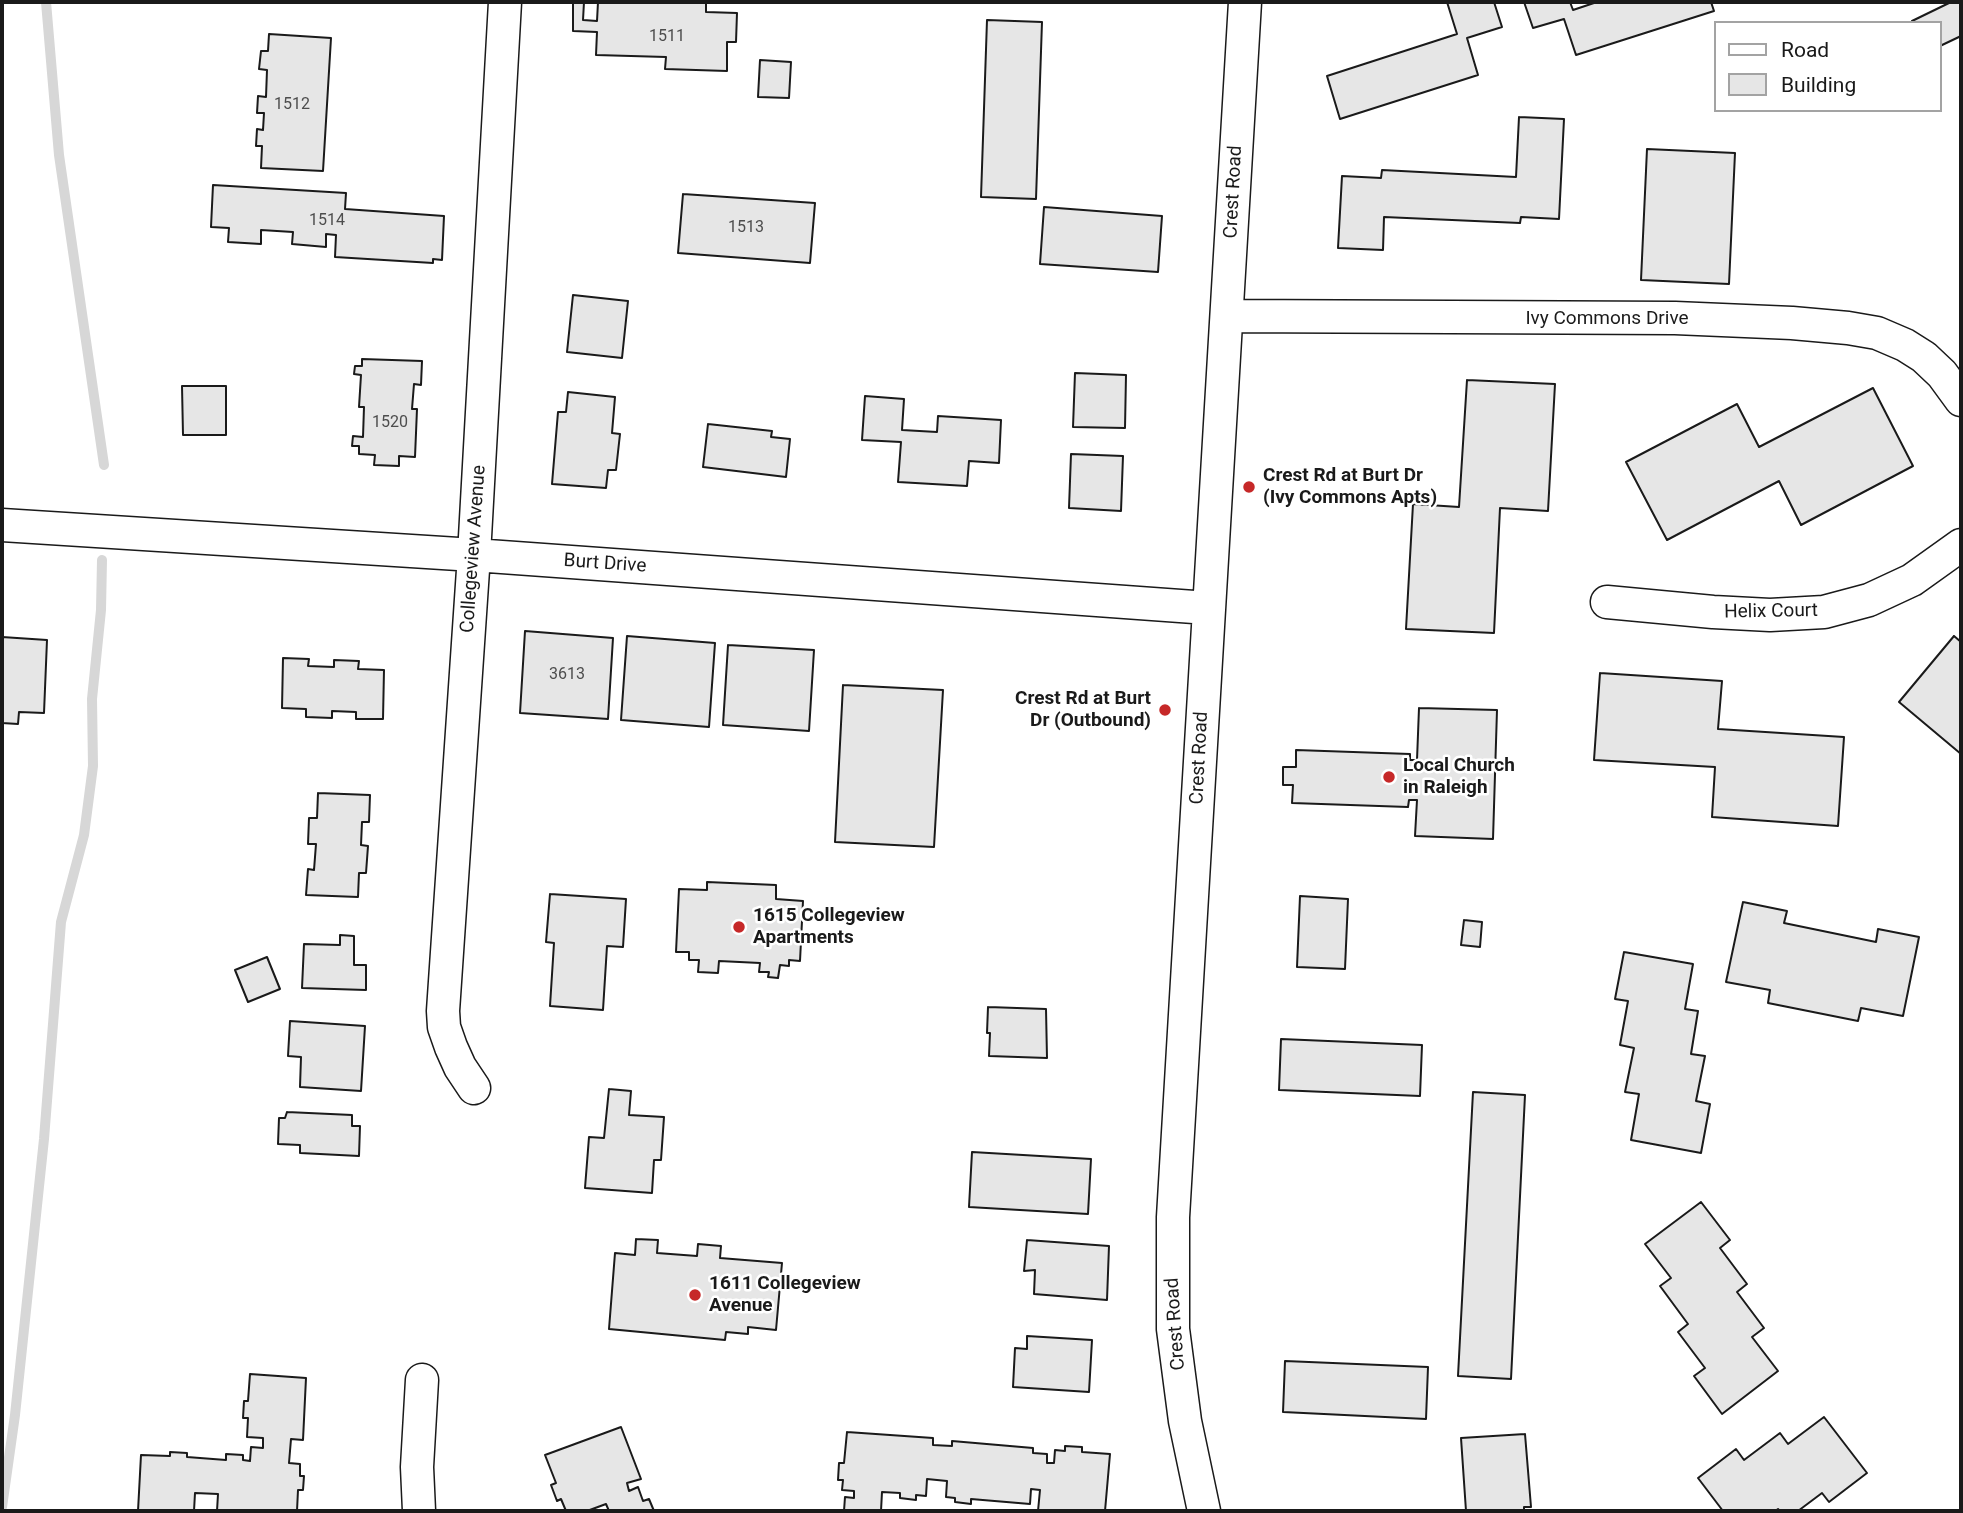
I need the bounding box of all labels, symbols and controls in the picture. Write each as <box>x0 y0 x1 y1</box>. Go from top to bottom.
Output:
legend <box>1714 21 1942 112</box>
house number: 1511 <box>649 27 685 47</box>
text: Road <box>1781 38 1829 62</box>
text: Building <box>1781 73 1856 97</box>
house number: 1512 <box>274 95 310 115</box>
street label: Crest Road <box>1220 145 1248 239</box>
house number: 1514 <box>309 211 345 231</box>
house number: 1513 <box>728 218 764 238</box>
street label: Ivy Commons Drive <box>1525 308 1689 330</box>
house number: 1520 <box>372 413 408 433</box>
street label: Collegeview Avenue <box>457 464 491 634</box>
place label: Crest Rd at Burt Dr (Ivy Commons Apts) <box>1263 465 1437 509</box>
marker: Crest Rd at Burt Dr (Ivy Commons Apts) <box>1241 479 1257 495</box>
street label: Burt Drive <box>563 550 647 578</box>
street label: Helix Court <box>1724 600 1818 624</box>
house number: 3613 <box>549 665 585 685</box>
place label: Crest Rd at Burt Dr (Outbound) <box>1015 688 1151 732</box>
marker: Crest Rd at Burt Dr (Outbound) <box>1157 702 1173 718</box>
street label: Crest Road <box>1186 711 1214 805</box>
place label: Local Church in Raleigh <box>1403 755 1515 799</box>
marker: Local Church in Raleigh <box>1381 769 1397 785</box>
place label: 1615 Collegeview Apartments <box>753 905 905 949</box>
marker: 1615 Collegeview Apartments <box>731 919 747 935</box>
place label: 1611 Collegeview Avenue <box>709 1273 861 1317</box>
street label: Crest Road <box>1161 1277 1191 1371</box>
marker: 1611 Collegeview Avenue <box>687 1287 703 1303</box>

